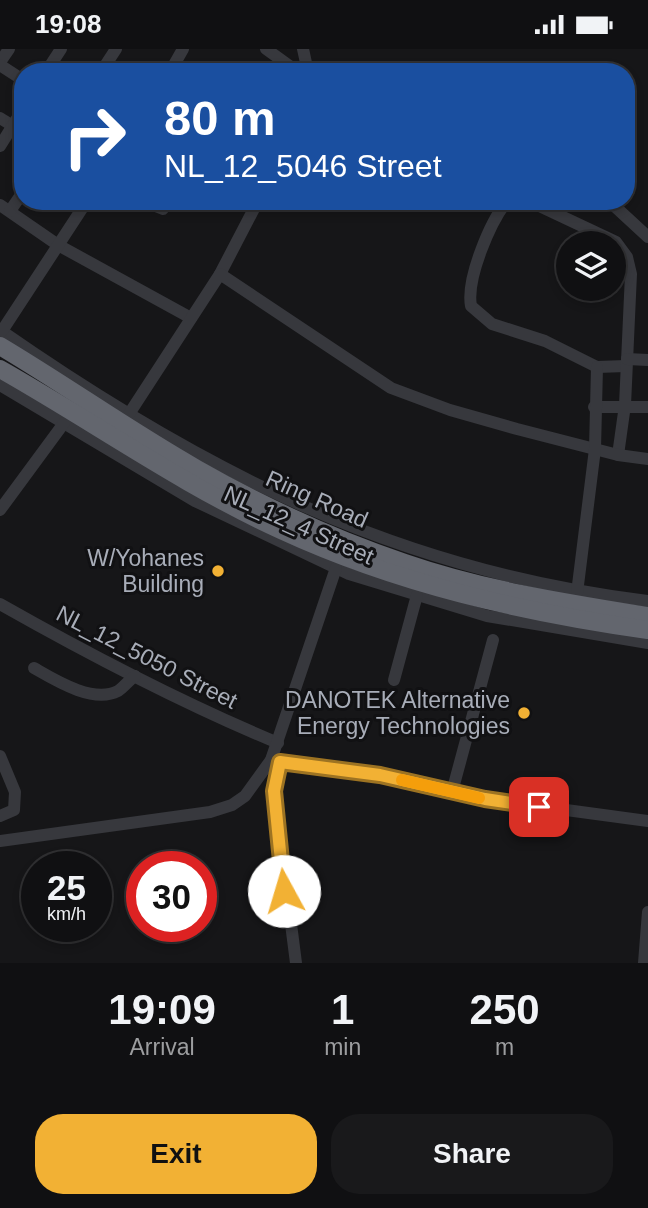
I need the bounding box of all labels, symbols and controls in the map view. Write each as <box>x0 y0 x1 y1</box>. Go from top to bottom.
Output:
text: 19:08 <box>35 9 102 39</box>
icon: right <box>49 91 140 182</box>
text: 80 m <box>164 91 276 145</box>
text: NL_12_5046 Street <box>164 148 442 184</box>
map controls <box>556 231 626 301</box>
button: layers <box>556 231 626 301</box>
street label: Ring Road <box>262 465 372 533</box>
street label: NL_12_4 Street <box>220 480 378 570</box>
place label: W/Yohanes Building <box>87 545 204 597</box>
marker: W/Yohanes Building <box>210 563 226 579</box>
street label: NL_12_5050 Street <box>52 600 242 714</box>
place label: DANOTEK Alternative Energy Technologies <box>285 687 510 739</box>
marker: DANOTEK Alternative Energy Technologies <box>516 705 532 721</box>
pin <box>509 777 569 837</box>
icon: arrive <box>520 788 558 826</box>
speed limit sign: 30 <box>126 851 217 942</box>
position arrow <box>247 854 321 928</box>
text: 25 <box>47 868 86 907</box>
text: km/h <box>47 904 86 924</box>
text: 19:09 <box>108 986 216 1033</box>
text: 1 <box>331 986 354 1033</box>
text: 250 <box>470 986 540 1033</box>
text: Arrival <box>129 1034 195 1060</box>
text: min <box>324 1034 361 1060</box>
text: m <box>495 1034 514 1060</box>
button: Exit <box>35 1114 317 1194</box>
button: Share <box>331 1114 613 1194</box>

